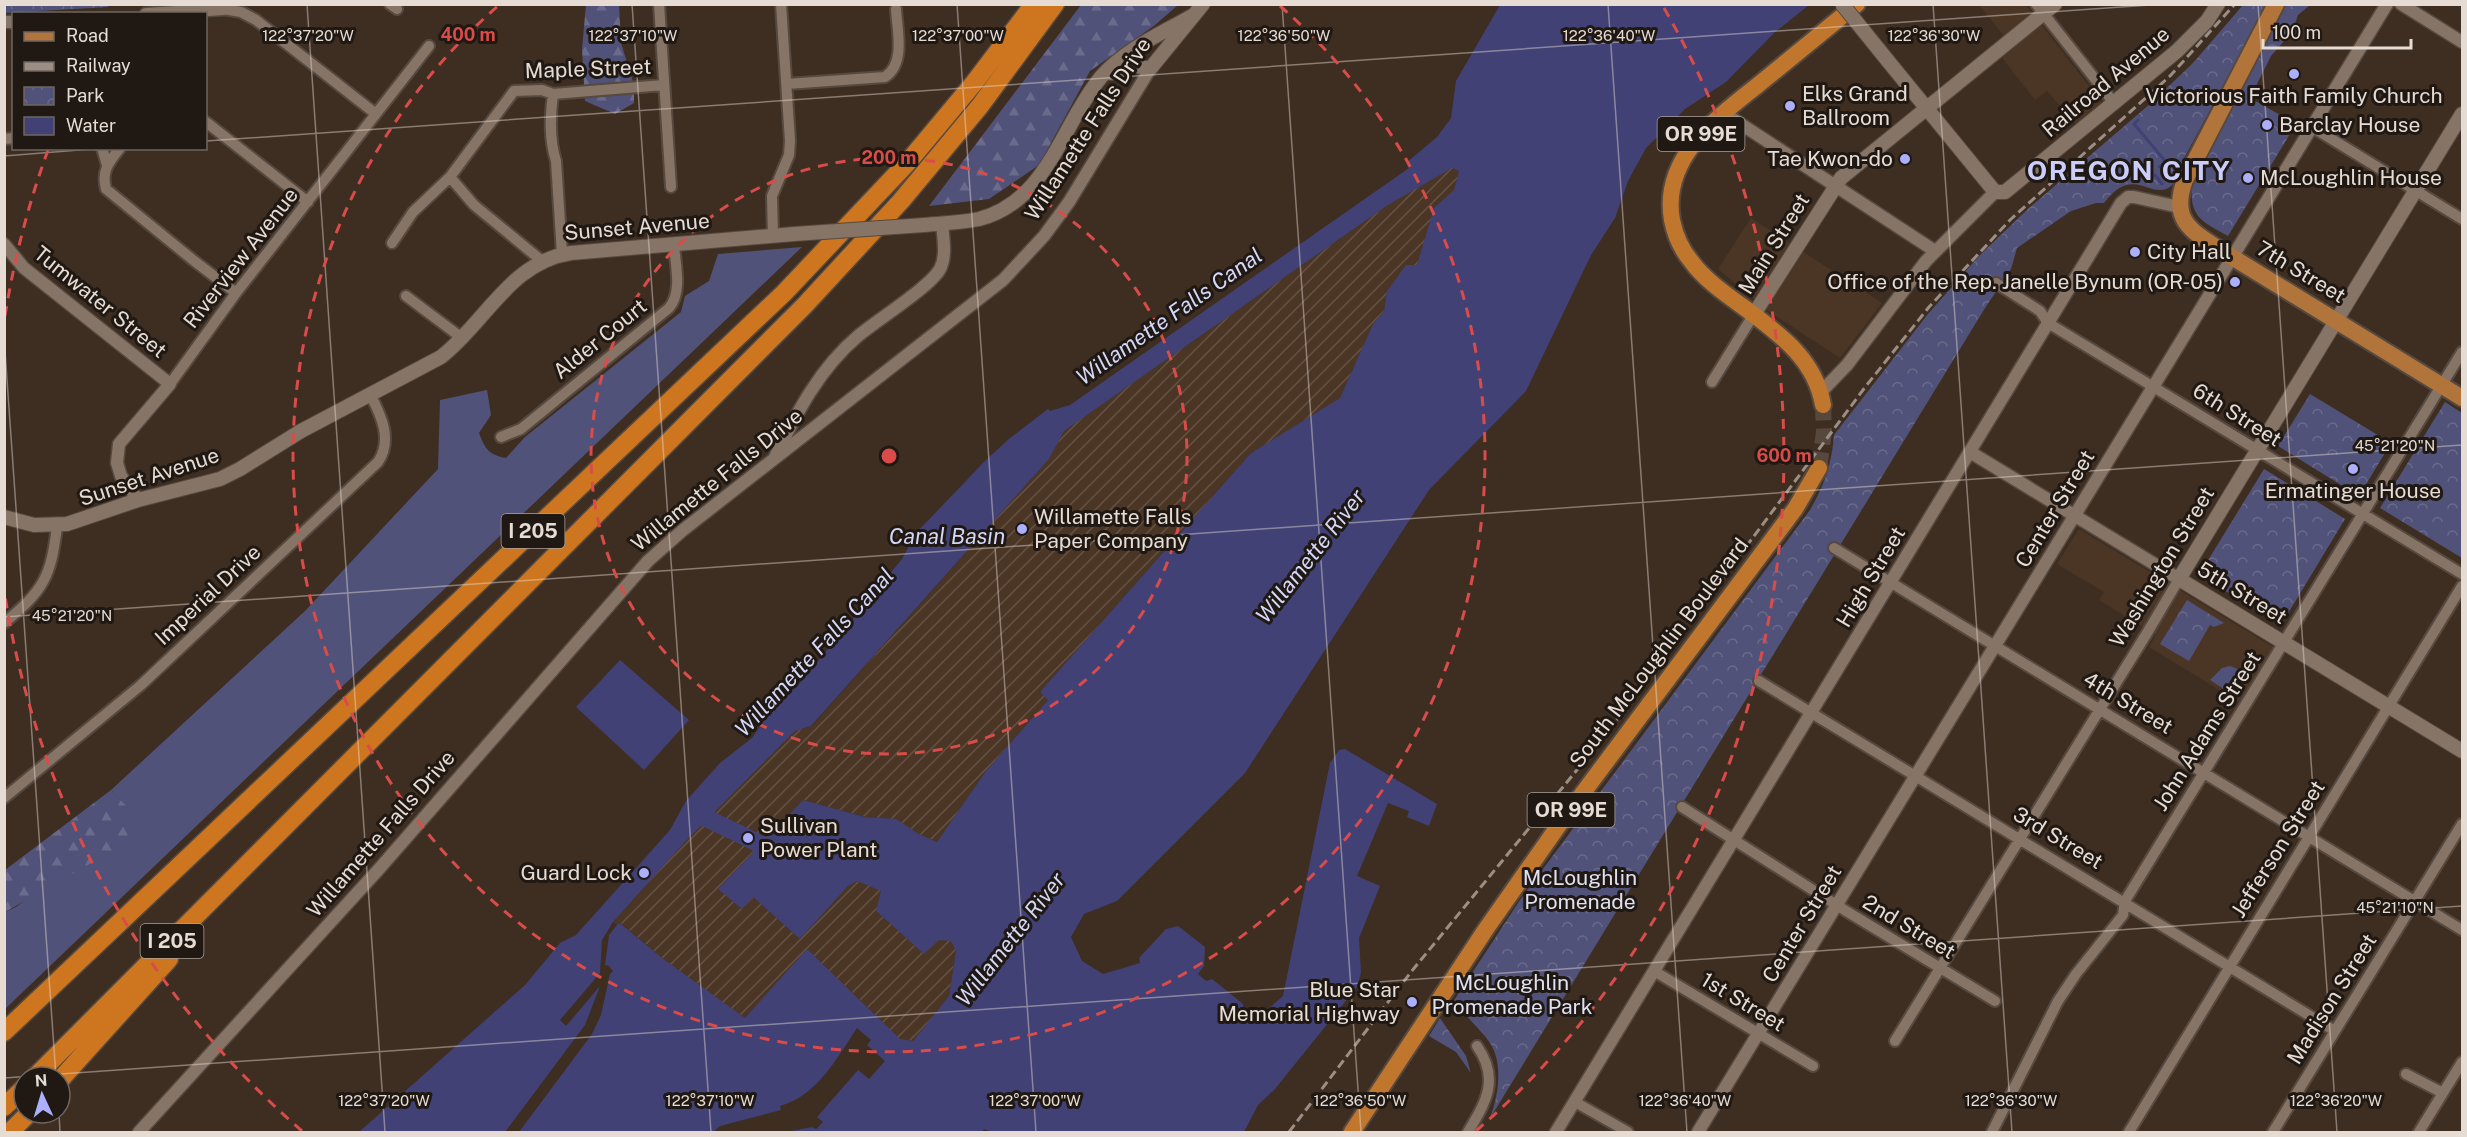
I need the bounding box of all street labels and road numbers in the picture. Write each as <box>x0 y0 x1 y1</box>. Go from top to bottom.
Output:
street label: Railroad Avenue <box>2037 21 2174 142</box>
street label: Willamette Falls Drive <box>1019 33 1156 225</box>
street label: Maple Street <box>524 54 652 83</box>
road number: OR 99E <box>1658 117 1744 151</box>
street label: Riverview Avenue <box>178 183 303 333</box>
street label: Main Street <box>1733 189 1814 299</box>
street label: Sunset Avenue <box>563 208 711 245</box>
street label: 7th Street <box>2252 235 2350 308</box>
street label: Tumwater Street <box>29 241 172 363</box>
street label: Alder Court <box>548 293 652 384</box>
street label: 6th Street <box>2188 378 2286 452</box>
street label: Willamette Falls Drive <box>626 403 807 556</box>
street label: Sunset Avenue <box>76 442 222 511</box>
street label: Center Street <box>2010 446 2099 572</box>
street label: Washington Street <box>2104 482 2219 651</box>
road number: I 205 <box>502 514 564 548</box>
street label: High Street <box>1831 522 1910 632</box>
street label: South McLoughlin Boulevard <box>1564 533 1753 773</box>
street label: Imperial Drive <box>150 539 266 650</box>
street label: 5th Street <box>2193 556 2292 629</box>
street label: John Adams Street <box>2147 646 2266 815</box>
street label: 4th Street <box>2079 666 2178 739</box>
street label: Willamette Falls Drive <box>301 745 460 922</box>
street label: Jefferson Street <box>2225 776 2330 922</box>
road number: OR 99E <box>1528 793 1614 827</box>
street label: 3rd Street <box>2009 801 2108 874</box>
street label: Center Street <box>1757 861 1846 987</box>
street label: 2nd Street <box>1858 889 1960 964</box>
road number: I 205 <box>140 924 204 958</box>
street label: Madison Street <box>2281 929 2382 1069</box>
street label: 1st Street <box>1697 967 1790 1036</box>

